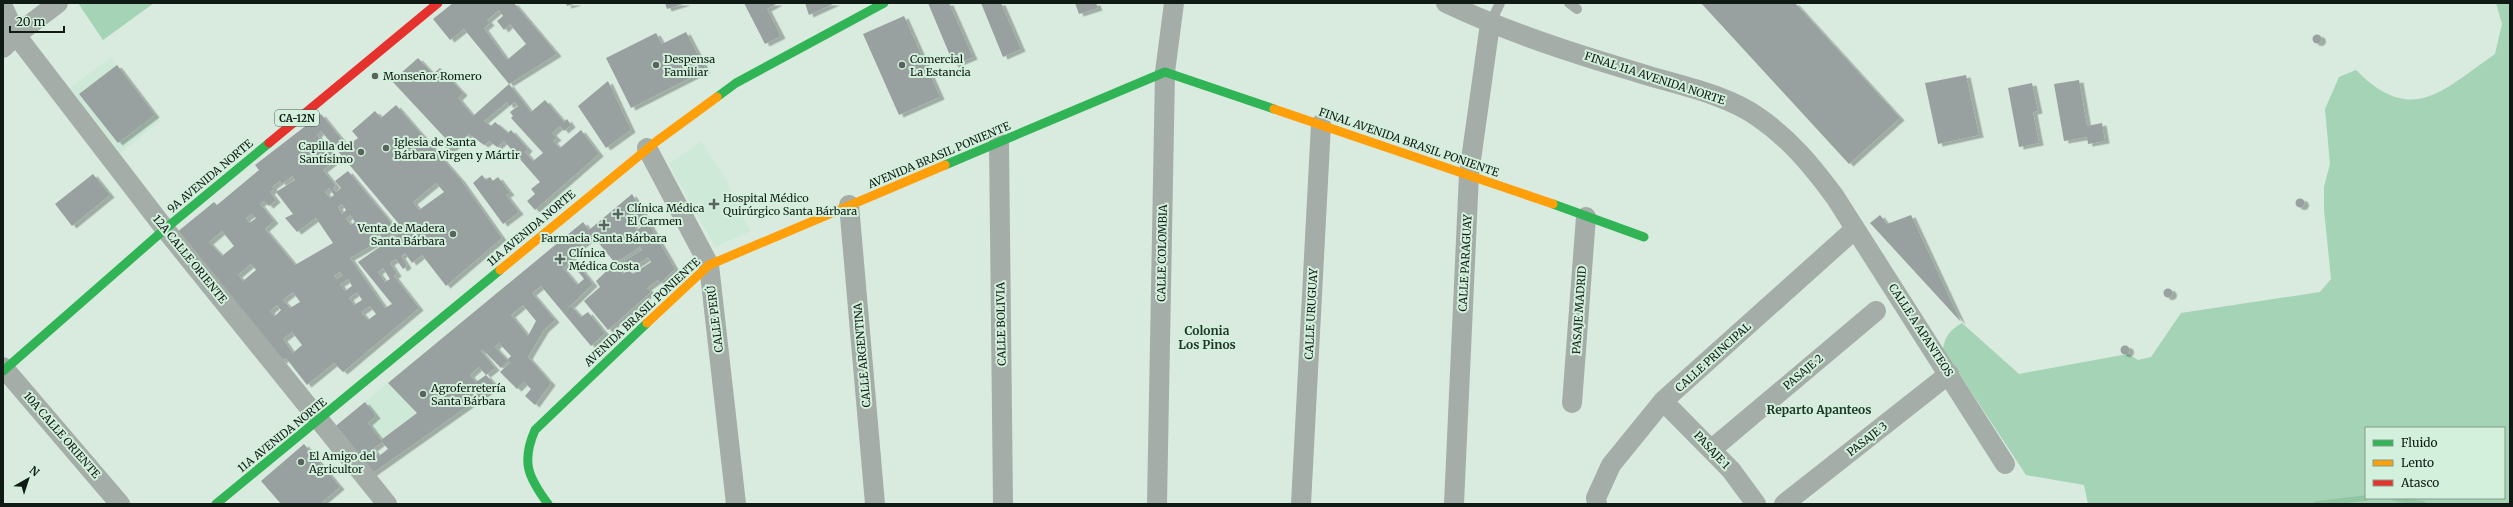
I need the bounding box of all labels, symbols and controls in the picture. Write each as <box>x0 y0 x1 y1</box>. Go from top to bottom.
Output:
scale bar <box>10 8 64 34</box>
text: 20 m <box>16 14 45 29</box>
street label: FINAL 11A AVENIDA NORTE <box>1583 49 1727 107</box>
place label: Despensa Familiar <box>664 52 715 79</box>
place label: Comercial La Estancia <box>910 52 971 79</box>
marker: Despensa Familiar <box>651 60 661 70</box>
marker: Comercial La Estancia <box>897 60 907 70</box>
place label: Monseñor Romero <box>383 69 482 83</box>
marker: Monseñor Romero <box>370 71 380 81</box>
street label: FINAL AVENIDA BRASIL PONIENTE <box>1317 105 1501 179</box>
road number: CA-12N <box>275 110 319 126</box>
street label: AVENIDA BRASIL PONIENTE <box>865 119 1012 192</box>
place label: Iglesia de Santa Bárbara Virgen y Mártir <box>394 135 520 162</box>
street label: 9A AVENIDA NORTE <box>165 136 255 216</box>
place label: Capilla del Santísimo <box>299 139 354 166</box>
marker: Iglesia de Santa Bárbara Virgen y Mártir <box>381 143 391 153</box>
marker: Capilla del Santísimo <box>356 147 366 157</box>
street label: 11A AVENIDA NORTE <box>484 187 578 269</box>
place label: Hospital Médico Quirúrgico Santa Bárbara <box>723 191 857 218</box>
marker: Hospital Médico Quirúrgico Santa Bárbara <box>708 198 720 210</box>
place label: Clínica Médica El Carmen <box>627 201 704 228</box>
street label: CALLE COLOMBIA <box>1154 204 1170 302</box>
marker: Clínica Médica El Carmen <box>612 208 624 220</box>
street label: 12A CALLE ORIENTE <box>150 212 230 306</box>
street label: CALLE PARAGUAY <box>1455 213 1475 312</box>
marker: Farmacia Santa Bárbara <box>599 220 609 230</box>
place label: Venta de Madera Santa Bárbara <box>356 221 445 248</box>
marker: Venta de Madera Santa Bárbara <box>448 229 458 239</box>
place label: Farmacia Santa Bárbara <box>541 231 667 245</box>
place label: Clínica Médica Costa <box>569 246 639 273</box>
marker: Clínica Médica Costa <box>554 253 566 265</box>
street label: AVENIDA BRASIL PONIENTE <box>580 255 703 370</box>
street label: PASAJE MADRID <box>1569 265 1589 355</box>
street label: CALLE URUGUAY <box>1302 267 1320 360</box>
street label: CALLE A APANTEOS <box>1886 281 1957 379</box>
street label: CALLE BOLIVIA <box>993 282 1009 366</box>
street label: CALLE PERÚ <box>704 285 726 353</box>
street label: CALLE ARGENTINA <box>850 302 874 408</box>
street label: CALLE PRINCIPAL <box>1672 319 1754 395</box>
district label: Colonia Los Pinos <box>1178 323 1236 352</box>
street label: PASAJE 2 <box>1780 351 1826 393</box>
place label: Agroferretería Santa Bárbara <box>430 381 506 408</box>
street label: 10A CALLE ORIENTE <box>21 389 103 481</box>
marker: Agroferretería Santa Bárbara <box>418 389 428 399</box>
street label: 11A AVENIDA NORTE <box>235 395 329 475</box>
district label: Reparto Apanteos <box>1767 402 1871 417</box>
street label: PASAJE 3 <box>1844 419 1890 459</box>
legend <box>2365 427 2505 499</box>
street label: PASAJE 1 <box>1691 428 1733 472</box>
text: Fluido <box>2401 435 2438 450</box>
place label: El Amigo del Agricultor <box>308 449 376 476</box>
text: Lento <box>2401 455 2434 470</box>
marker: El Amigo del Agricultor <box>296 457 306 467</box>
north arrow <box>8 459 48 499</box>
text: Atasco <box>2400 475 2439 490</box>

